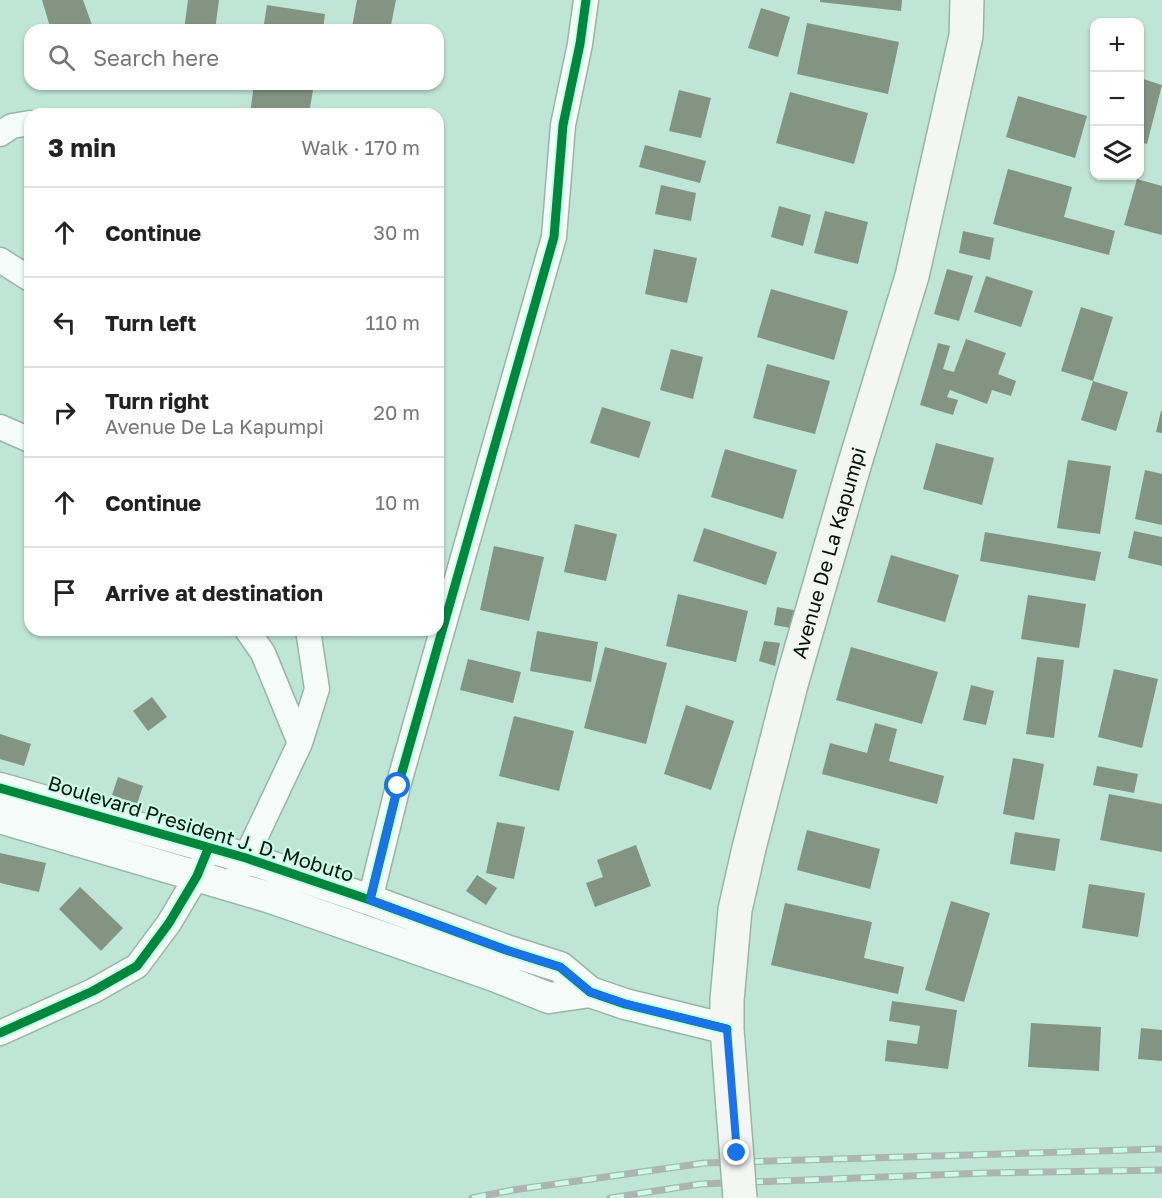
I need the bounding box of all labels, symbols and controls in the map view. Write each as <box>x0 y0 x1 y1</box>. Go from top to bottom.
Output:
map controls <box>1090 18 1144 180</box>
button: + <box>1090 18 1144 72</box>
search box <box>24 24 444 90</box>
icon: search <box>45 41 78 74</box>
text: Search here <box>93 44 219 71</box>
button: − <box>1090 72 1144 126</box>
button: layers <box>1090 126 1144 180</box>
text: 3 min <box>48 132 116 163</box>
text: Walk · 170 m <box>301 135 420 159</box>
icon: ahead <box>48 216 81 249</box>
text: Continue <box>105 219 201 246</box>
text: 30 m <box>373 220 420 244</box>
icon: left <box>48 306 81 339</box>
text: Turn left <box>105 309 196 336</box>
text: 110 m <box>366 310 420 334</box>
text: Turn right <box>105 387 209 414</box>
icon: right <box>48 396 81 429</box>
text: 20 m <box>373 400 420 424</box>
text: Avenue De La Kapumpi <box>105 414 324 438</box>
street label: Avenue De La Kapumpi <box>786 444 870 661</box>
icon: ahead <box>48 486 81 519</box>
text: Continue <box>105 489 201 516</box>
text: 10 m <box>375 490 420 514</box>
icon: arrive <box>48 576 81 609</box>
text: Arrive at destination <box>105 579 323 606</box>
street label: Boulevard President J. D. Mobuto <box>45 770 357 886</box>
route start <box>384 772 410 798</box>
route end <box>723 1139 749 1165</box>

